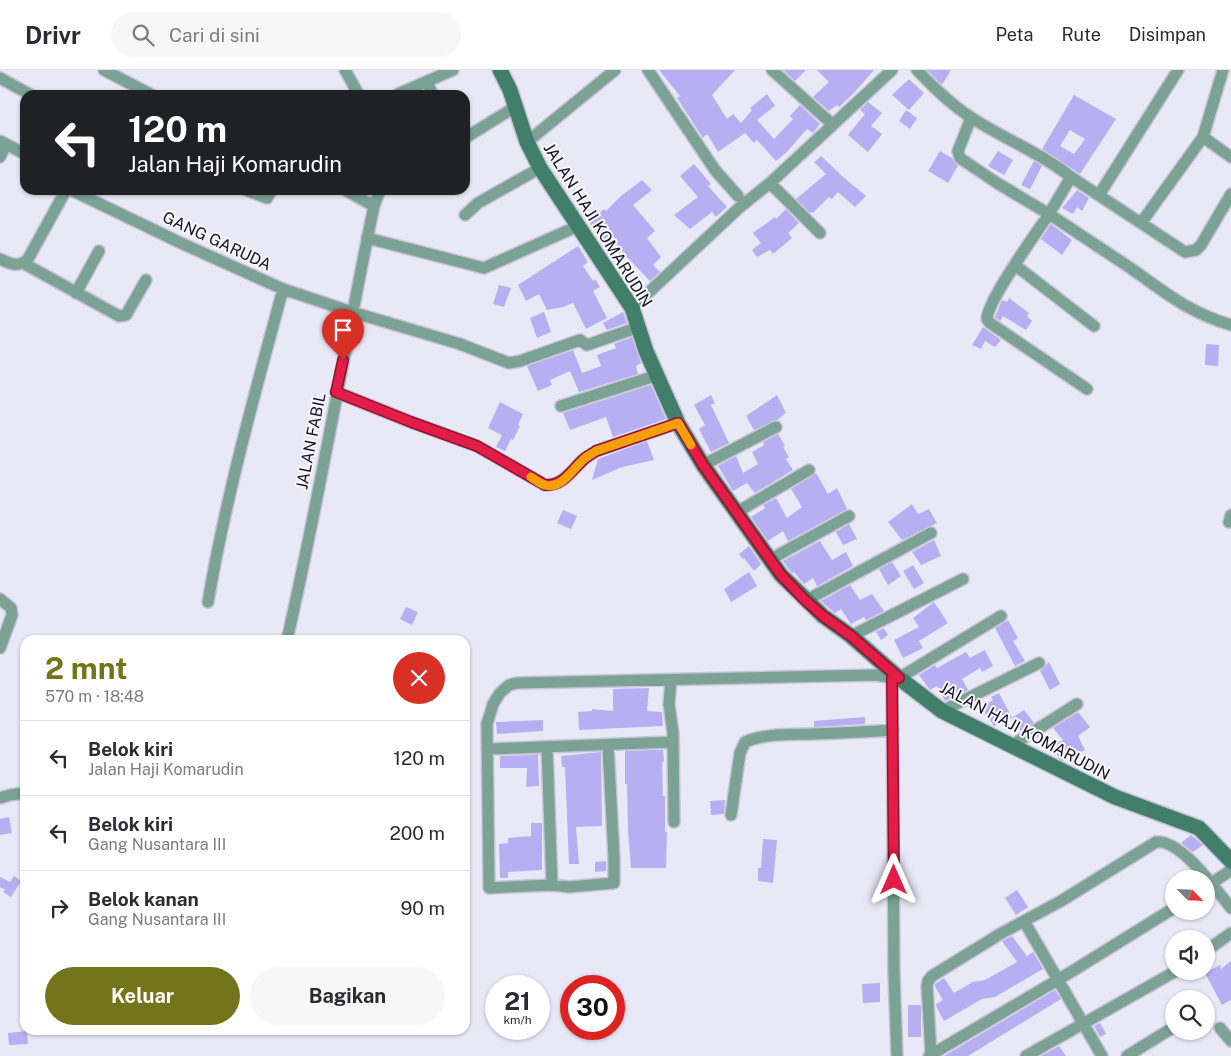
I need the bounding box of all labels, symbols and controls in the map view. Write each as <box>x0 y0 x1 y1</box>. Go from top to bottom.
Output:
search box <box>111 12 461 57</box>
text: Drivr <box>25 21 81 49</box>
icon: search <box>129 21 157 49</box>
text: Cari di sini <box>169 24 260 46</box>
text: Peta <box>995 24 1033 45</box>
text: Rute <box>1061 24 1101 45</box>
text: Disimpan <box>1129 24 1206 45</box>
text: 120 m <box>128 109 227 150</box>
icon: left <box>45 110 110 175</box>
street label: JALAN HAJI KOMARUDIN <box>540 139 656 311</box>
text: Jalan Haji Komarudin <box>128 151 342 177</box>
street label: GANG GARUDA <box>160 208 274 274</box>
pin <box>322 309 364 360</box>
icon: arrive <box>329 316 357 344</box>
street label: JALAN FABIL <box>292 391 330 491</box>
text: 2 mnt <box>45 650 127 686</box>
button: close <box>393 652 445 704</box>
street label: JALAN HAJI KOMARUDIN <box>937 678 1113 784</box>
text: 570 m · 18:48 <box>45 687 144 706</box>
text: Belok kiri <box>88 738 173 760</box>
icon: left <box>45 744 73 772</box>
text: 120 m <box>393 747 445 769</box>
text: Jalan Haji Komarudin <box>88 760 244 779</box>
text: Belok kiri <box>88 813 173 835</box>
icon: left <box>45 819 73 847</box>
text: 200 m <box>389 822 445 844</box>
text: Gang Nusantara III <box>88 835 226 854</box>
position arrow <box>867 853 919 905</box>
north arrow <box>1165 870 1215 920</box>
map controls <box>1165 870 1215 1040</box>
text: Belok kanan <box>88 888 199 910</box>
icon: right <box>45 894 73 922</box>
text: 90 m <box>401 897 445 919</box>
text: Gang Nusantara III <box>88 910 226 929</box>
button: sound <box>1165 930 1215 980</box>
button: Keluar <box>45 967 240 1025</box>
button: Bagikan <box>250 967 445 1025</box>
speed limit sign: 30 <box>560 975 625 1040</box>
text: 21 <box>504 986 531 1016</box>
button: search <box>1165 990 1215 1040</box>
text: km/h <box>503 1013 532 1027</box>

